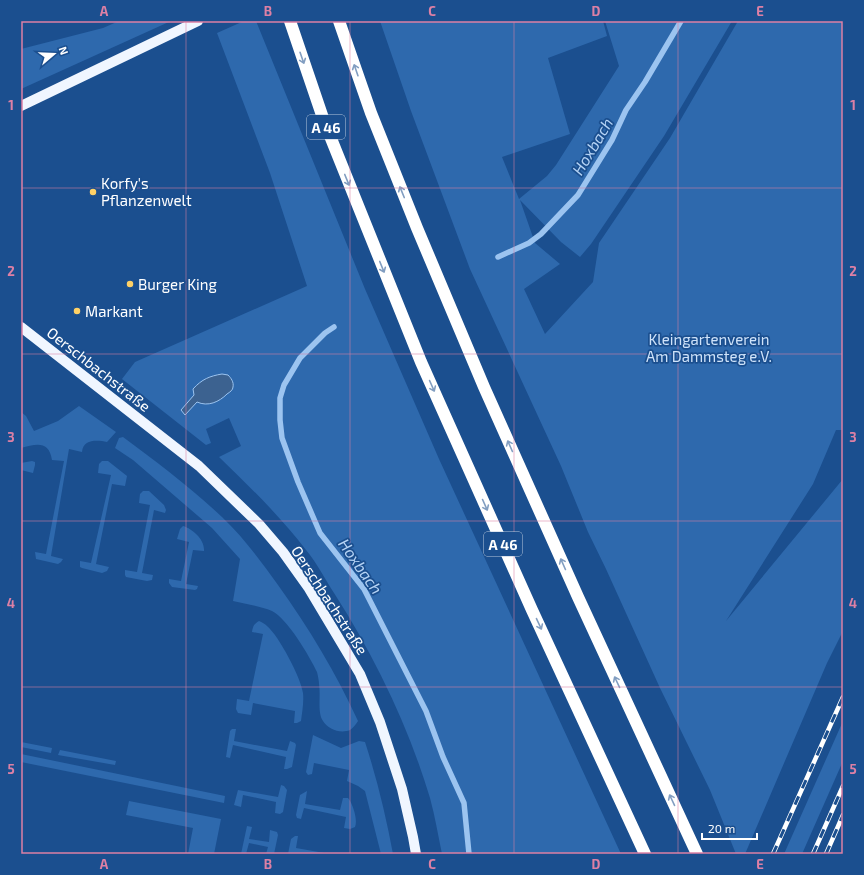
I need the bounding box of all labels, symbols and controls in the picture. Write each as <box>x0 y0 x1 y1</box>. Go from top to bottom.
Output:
text: A <box>100 3 109 19</box>
text: B <box>264 3 272 19</box>
text: C <box>428 3 436 19</box>
text: D <box>592 3 601 19</box>
text: E <box>756 3 764 19</box>
north arrow <box>34 34 74 74</box>
text: N <box>56 45 71 57</box>
one-way arrow <box>299 52 307 64</box>
one-way arrow <box>352 65 360 77</box>
text: 1 <box>8 97 14 113</box>
text: 1 <box>850 97 856 113</box>
water label: Hoxbach <box>568 114 616 178</box>
road number: A 46 <box>307 115 345 139</box>
one-way arrow <box>344 173 351 185</box>
place label: Korfy's Pflanzenwelt <box>101 174 192 209</box>
one-way arrow <box>398 186 406 198</box>
marker: Korfy's Pflanzenwelt <box>88 187 98 197</box>
one-way arrow <box>379 260 386 272</box>
text: 2 <box>7 263 15 279</box>
text: 2 <box>849 263 857 279</box>
place label: Burger King <box>138 275 218 293</box>
marker: Burger King <box>125 279 135 289</box>
place label: Markant <box>85 302 143 320</box>
marker: Markant <box>72 306 82 316</box>
street label: Oerschbachstraße <box>44 323 154 415</box>
park label: Kleingartenverein Am Dammsteg e.V. <box>646 330 772 365</box>
one-way arrow <box>429 380 436 392</box>
text: 3 <box>7 429 15 445</box>
text: 3 <box>849 429 857 445</box>
one-way arrow <box>506 440 514 452</box>
one-way arrow <box>482 499 490 511</box>
road number: A 46 <box>484 532 522 556</box>
water label: Hoxbach <box>335 535 387 597</box>
street label: Oerschbachstraße <box>288 542 372 658</box>
one-way arrow <box>559 559 566 571</box>
text: 4 <box>7 595 15 611</box>
text: 4 <box>849 595 857 611</box>
one-way arrow <box>536 617 543 629</box>
one-way arrow <box>613 677 621 689</box>
text: 5 <box>7 761 15 777</box>
text: 5 <box>849 761 857 777</box>
one-way arrow <box>668 795 675 807</box>
scale bar <box>702 815 757 841</box>
text: 20 m <box>708 821 735 835</box>
text: A <box>100 856 109 872</box>
text: B <box>264 856 272 872</box>
text: C <box>428 856 436 872</box>
text: D <box>592 856 601 872</box>
text: E <box>756 856 764 872</box>

